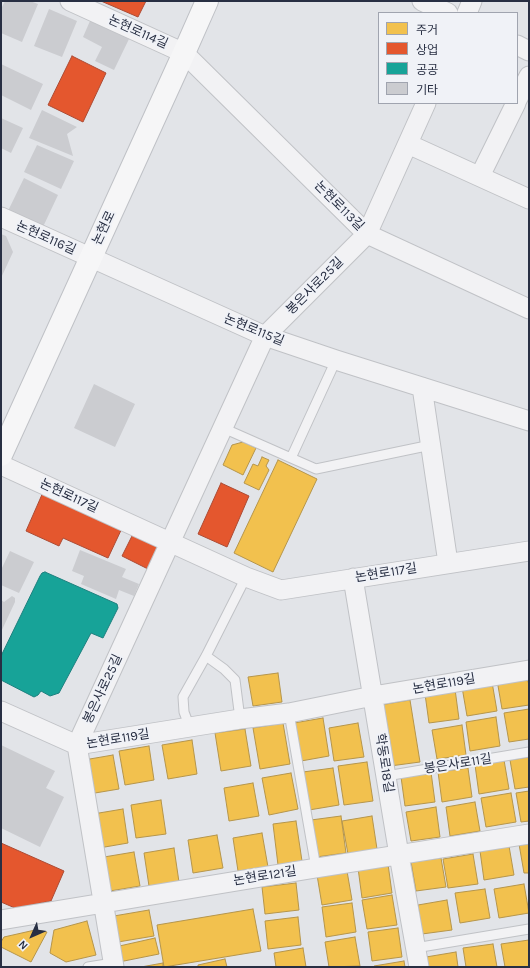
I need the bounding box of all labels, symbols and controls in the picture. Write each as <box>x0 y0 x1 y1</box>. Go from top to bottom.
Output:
street label: 논현로114길 <box>106 12 170 52</box>
legend <box>378 12 518 104</box>
text: 주거 <box>416 23 438 37</box>
text: 상업 <box>416 43 438 57</box>
text: 공공 <box>416 63 438 77</box>
text: 기타 <box>416 83 438 97</box>
street label: 논현로113길 <box>311 178 367 234</box>
street label: 논현로 <box>89 208 119 248</box>
street label: 논현로116길 <box>14 218 78 258</box>
street label: 봉은사로25길 <box>283 254 347 318</box>
street label: 논현로115길 <box>222 311 286 349</box>
street label: 논현로117길 <box>37 476 101 516</box>
street label: 논현로117길 <box>354 560 418 586</box>
street label: 봉은사로25길 <box>80 652 126 726</box>
street label: 논현로119길 <box>411 671 477 697</box>
street label: 논현로119길 <box>85 726 151 752</box>
street label: 학동로18길 <box>372 732 396 794</box>
street label: 봉은사로11길 <box>423 751 493 777</box>
street label: 논현로121길 <box>232 863 298 889</box>
north arrow <box>12 916 52 956</box>
text: N <box>16 937 31 952</box>

